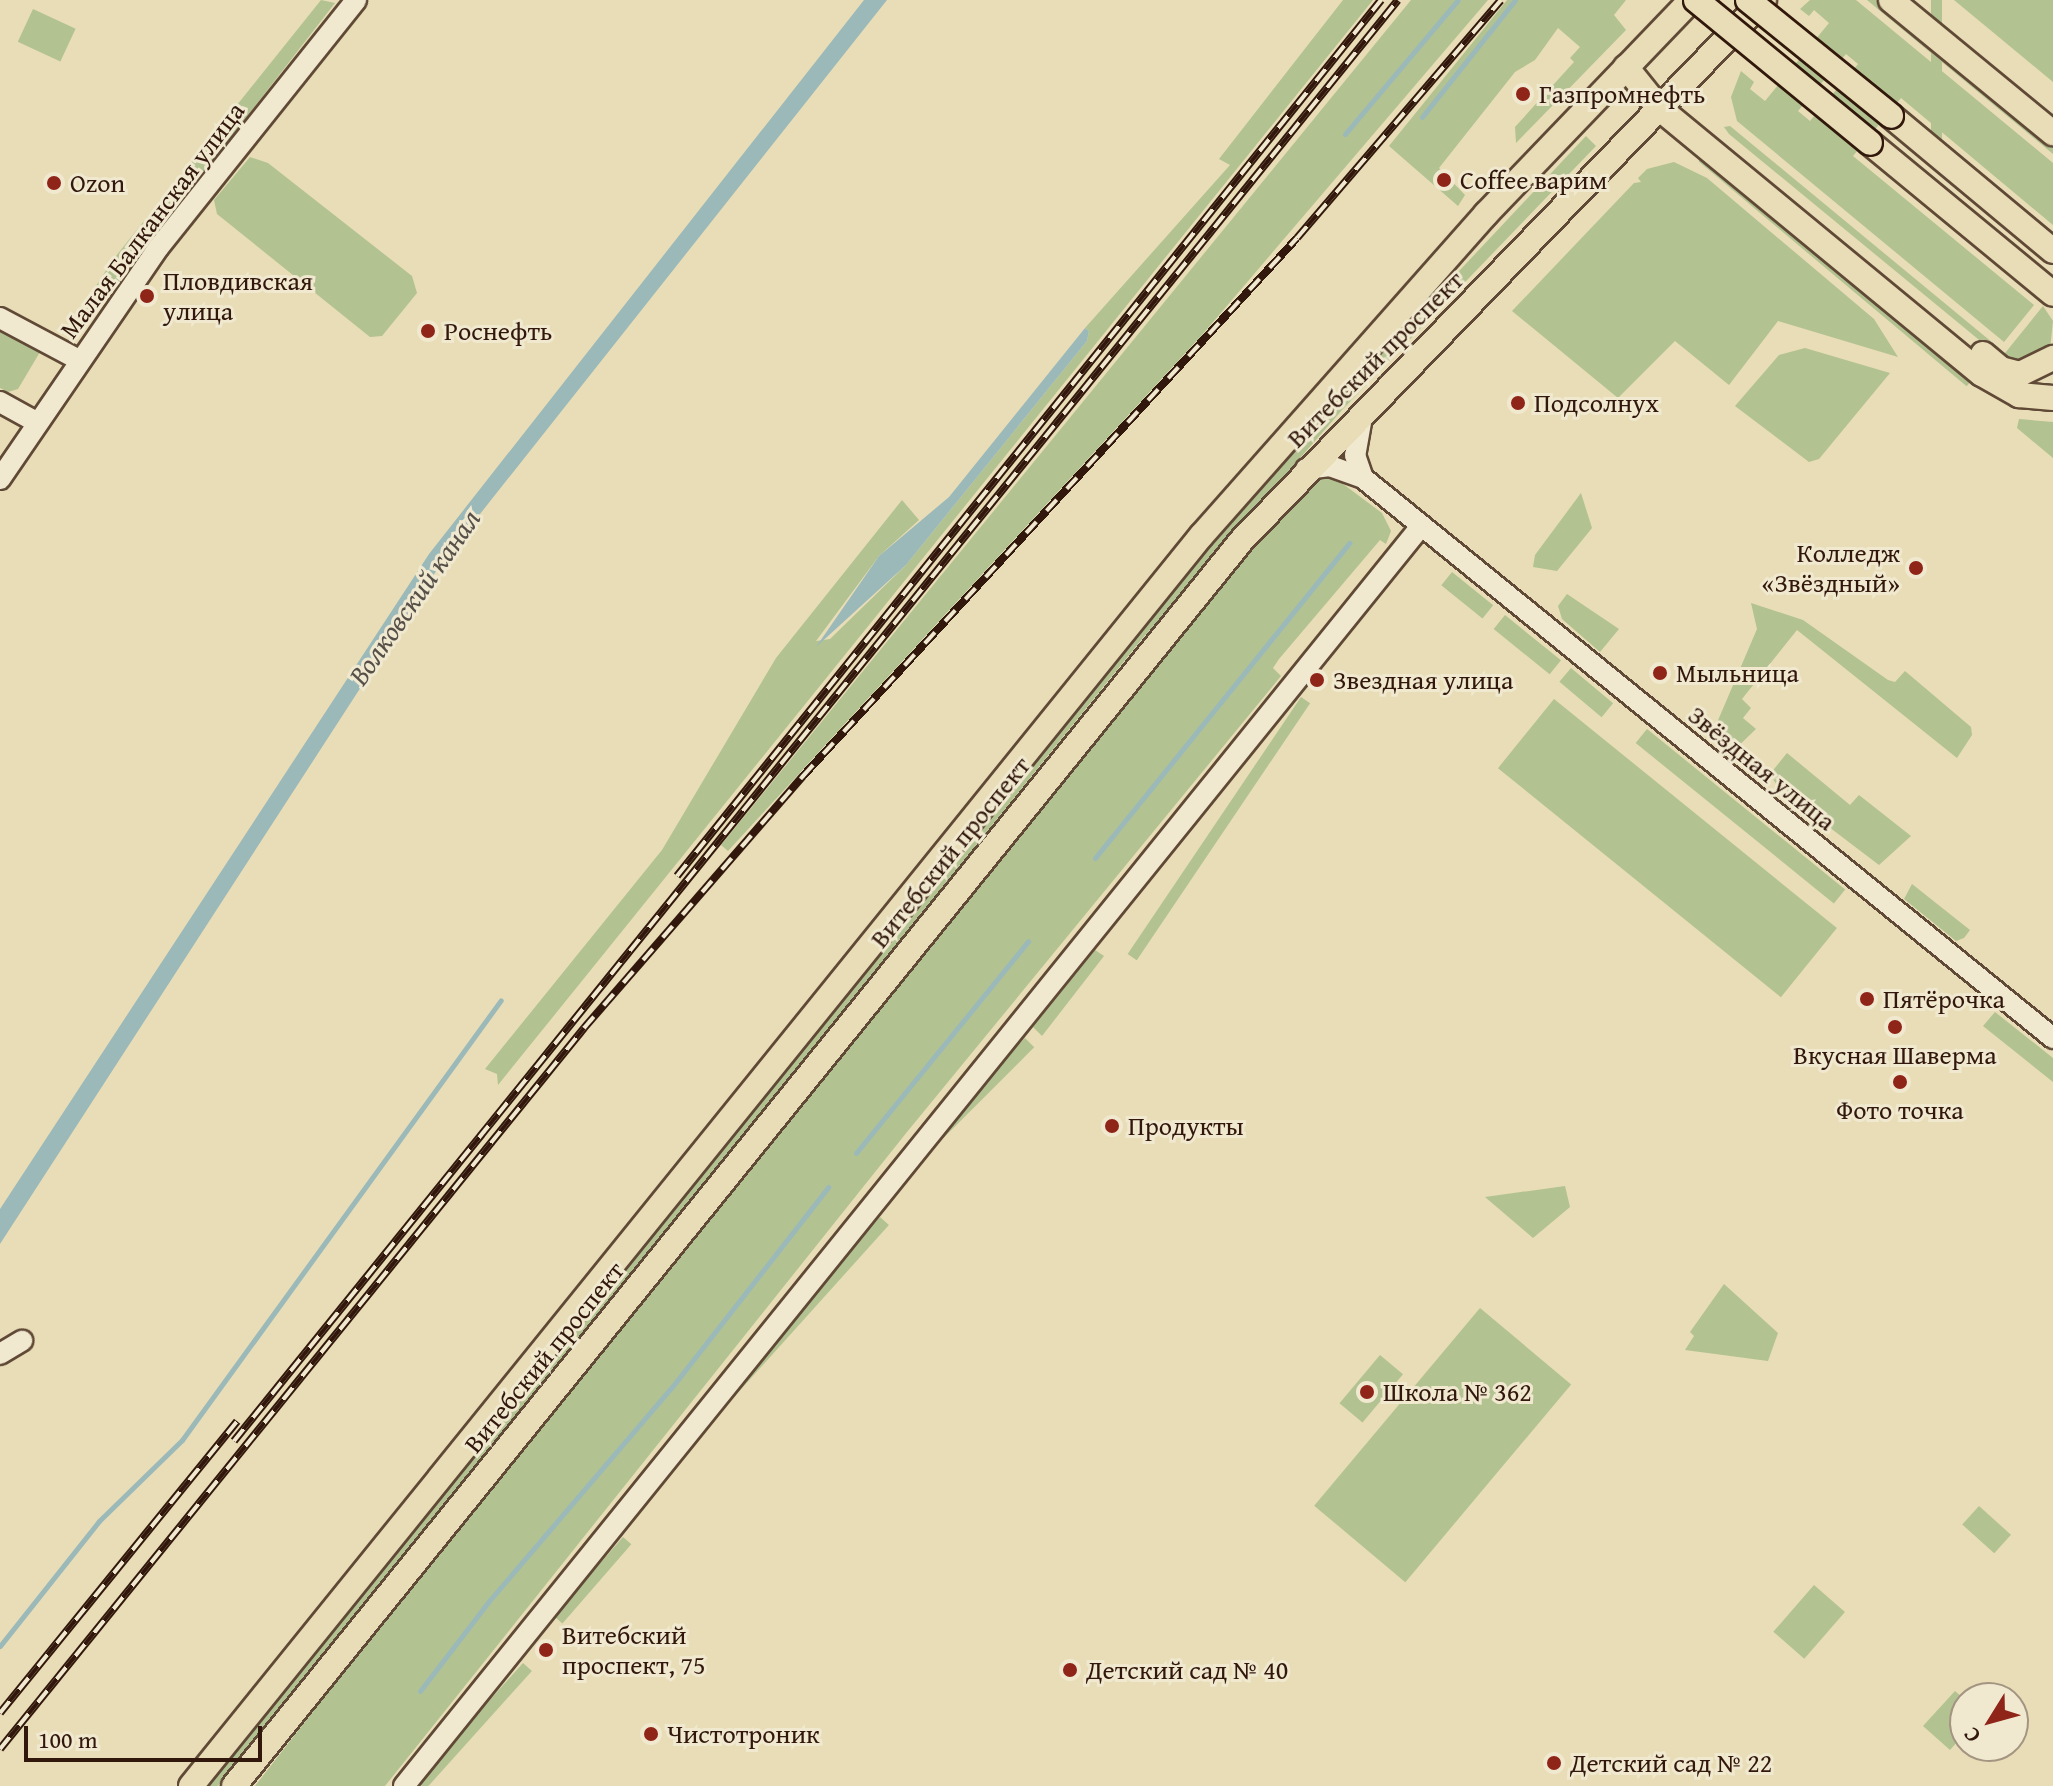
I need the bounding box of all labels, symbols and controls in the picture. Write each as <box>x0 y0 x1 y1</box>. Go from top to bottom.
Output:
place label: Газпромнефть <box>1539 78 1705 110</box>
marker: Газпромнефть <box>1514 85 1532 103</box>
street label: Малая Балканская улица <box>53 96 251 344</box>
place label: Coffee варим <box>1460 164 1607 196</box>
place label: Ozon <box>70 167 125 199</box>
marker: Coffee варим <box>1435 171 1453 189</box>
marker: Ozon <box>45 174 63 192</box>
street label: Витебский проспект <box>1280 264 1470 454</box>
place label: Пловдивская улица <box>163 265 313 326</box>
marker: Пловдивская улица <box>138 287 156 305</box>
place label: Роснефть <box>444 315 552 347</box>
marker: Роснефть <box>419 322 437 340</box>
place label: Подсолнух <box>1534 387 1659 419</box>
marker: Подсолнух <box>1509 394 1527 412</box>
water label: Волковский канал <box>341 503 487 691</box>
place label: Колледж «Звёздный» <box>1762 537 1900 598</box>
marker: Колледж «Звёздный» <box>1907 559 1925 577</box>
place label: Мыльница <box>1676 657 1799 689</box>
place label: Звездная улица <box>1333 664 1513 696</box>
marker: Мыльница <box>1651 664 1669 682</box>
marker: Звездная улица <box>1308 671 1326 689</box>
street label: Звёздная улица <box>1682 699 1842 837</box>
street label: Витебский проспект <box>863 750 1037 954</box>
place label: Пятёрочка <box>1883 983 2005 1015</box>
marker: Пятёрочка <box>1858 990 1876 1008</box>
marker: Вкусная Шаверма <box>1886 1018 1904 1036</box>
place label: Вкусная Шаверма <box>1793 1039 1997 1071</box>
marker: Фото точка <box>1891 1073 1909 1091</box>
place label: Фото точка <box>1836 1094 1964 1126</box>
place label: Продукты <box>1128 1110 1244 1142</box>
marker: Продукты <box>1103 1117 1121 1135</box>
street label: Витебский проспект <box>457 1255 631 1459</box>
place label: Школа № 362 <box>1383 1376 1532 1408</box>
marker: Школа № 362 <box>1358 1383 1376 1401</box>
place label: Витебский проспект, 75 <box>562 1619 706 1680</box>
marker: Витебский проспект, 75 <box>537 1641 555 1659</box>
place label: Детский сад № 40 <box>1086 1654 1288 1686</box>
marker: Детский сад № 40 <box>1061 1661 1079 1679</box>
north arrow <box>1949 1682 2029 1762</box>
scale bar <box>28 1710 266 1760</box>
place label: Чистотроник <box>667 1718 820 1750</box>
text: С <box>1955 1721 1988 1750</box>
text: 100 m <box>38 1722 98 1757</box>
marker: Чистотроник <box>642 1725 660 1743</box>
place label: Детский сад № 22 <box>1570 1747 1772 1779</box>
marker: Детский сад № 22 <box>1545 1754 1563 1772</box>

